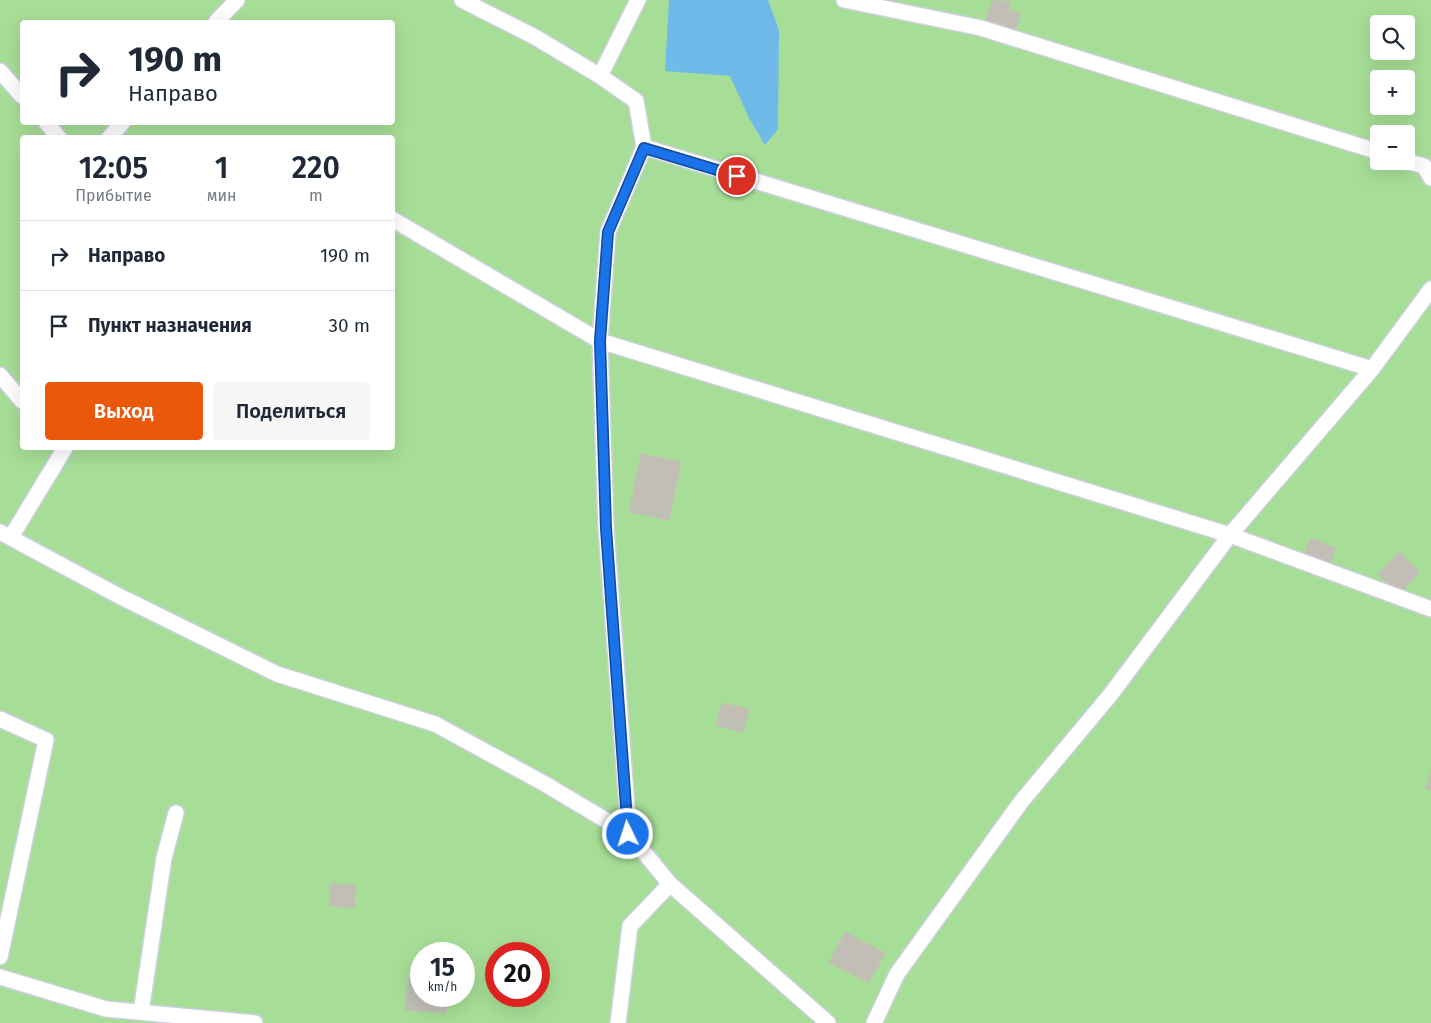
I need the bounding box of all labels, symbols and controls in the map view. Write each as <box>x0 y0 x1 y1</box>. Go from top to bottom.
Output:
map controls <box>1370 15 1415 170</box>
button: search <box>1370 15 1415 60</box>
text: 190 m <box>128 38 222 80</box>
icon: right <box>45 40 110 105</box>
button: + <box>1370 70 1415 115</box>
text: Направо <box>128 80 218 107</box>
button: − <box>1370 125 1415 170</box>
text: 12:05 <box>79 150 148 186</box>
text: 1 <box>215 150 229 186</box>
text: 220 <box>292 150 340 186</box>
pin <box>716 155 758 197</box>
icon: arrive <box>723 162 751 190</box>
text: Прибытие <box>75 186 152 205</box>
text: мин <box>207 186 237 205</box>
text: m <box>309 186 323 205</box>
icon: right <box>45 242 73 270</box>
text: Направо <box>88 244 165 267</box>
text: 190 m <box>320 244 370 267</box>
icon: arrive <box>45 312 73 340</box>
text: Пункт назначения <box>88 314 252 337</box>
text: 30 m <box>329 314 370 337</box>
button: Выход <box>45 382 203 440</box>
button: Поделиться <box>213 382 370 440</box>
position arrow <box>601 807 653 859</box>
speed limit sign: 20 <box>485 942 550 1007</box>
text: 15 <box>430 953 455 983</box>
text: km/h <box>428 980 457 994</box>

